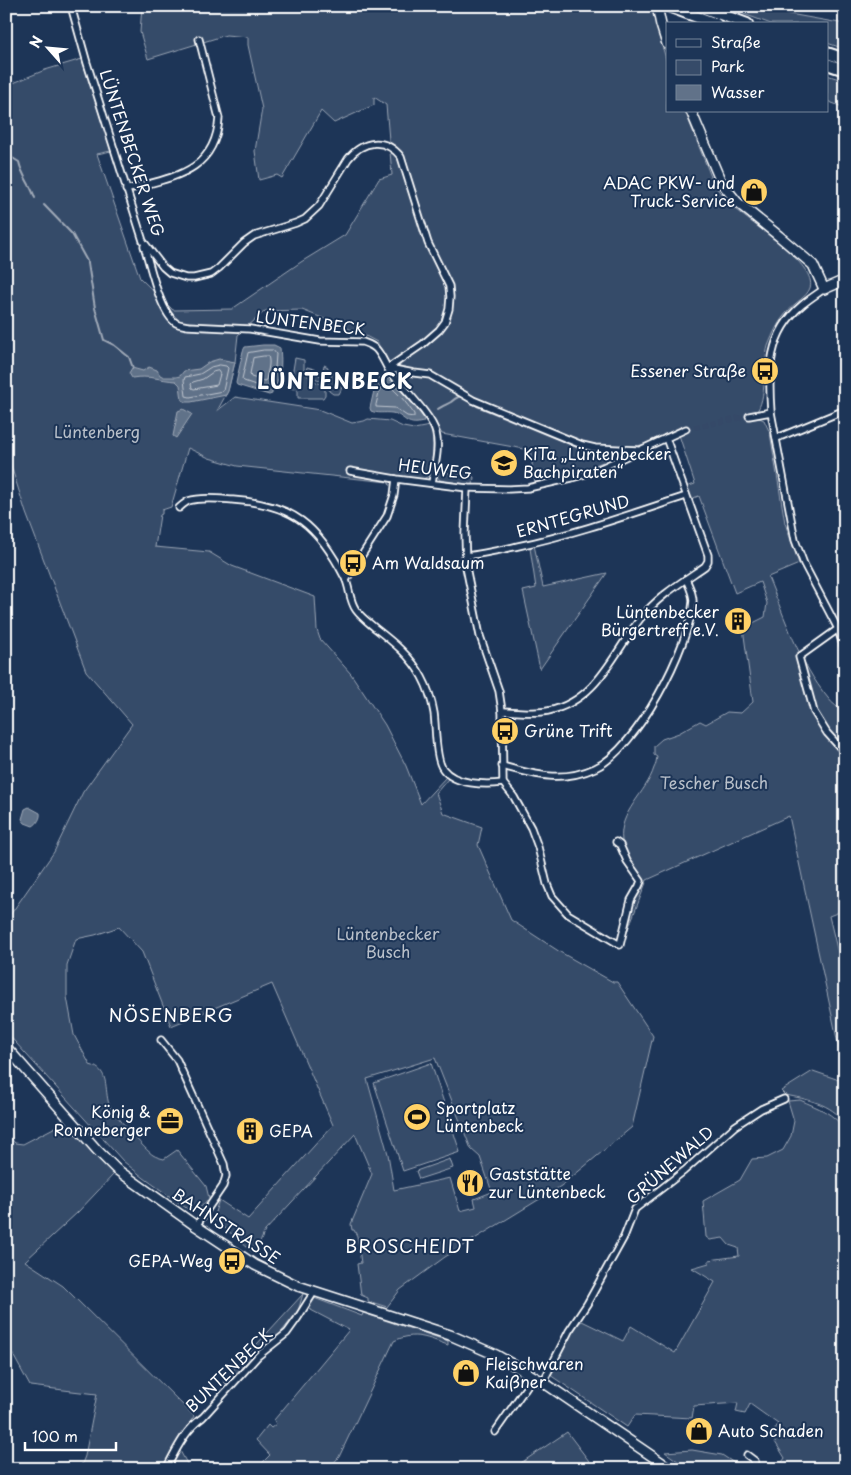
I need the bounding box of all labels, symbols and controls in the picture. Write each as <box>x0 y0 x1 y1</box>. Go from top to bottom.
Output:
north arrow <box>22 22 72 72</box>
legend <box>666 22 828 112</box>
text: Straße <box>711 30 761 53</box>
text: N <box>24 32 48 52</box>
text: Park <box>711 54 745 77</box>
street label: LÜNTENBECKER WEG <box>95 66 171 239</box>
text: Wasser <box>711 80 764 103</box>
place label: ADAC PKW- und Truck-Service <box>603 170 735 212</box>
shop icon: ADAC PKW- und Truck-Service <box>739 177 769 207</box>
street label: LÜNTENBECK <box>255 303 367 341</box>
bus stop icon: Essener Straße <box>750 356 780 386</box>
place label: Essener Straße <box>630 358 746 382</box>
district label: LÜNTENBECK <box>257 364 413 396</box>
park label: Lüntenberg <box>54 419 140 443</box>
place label: KiTa „Lüntenbecker Bachpiraten“ <box>523 441 671 483</box>
school or university icon: KiTa „Lüntenbecker Bachpiraten“ <box>489 448 519 478</box>
street label: HEUWEG <box>397 452 473 484</box>
street label: ERNTEGRUND <box>513 487 632 543</box>
bus stop icon: Am Waldsaum <box>338 548 368 578</box>
place label: Am Waldsaum <box>372 550 485 574</box>
place label: Lüntenbecker Bürgertreff e.V. <box>601 599 720 641</box>
building icon: Lüntenbecker Bürgertreff e.V. <box>723 606 753 636</box>
bus stop icon: Grüne Trift <box>490 716 520 746</box>
place label: Grüne Trift <box>524 718 613 742</box>
park label: Tescher Busch <box>660 770 768 794</box>
park label: Lüntenbecker Busch <box>337 921 440 963</box>
district label: NÖSENBERG <box>109 1001 233 1028</box>
place label: Sportplatz Lüntenbeck <box>436 1095 524 1137</box>
place label: König & Ronneberger <box>54 1099 152 1141</box>
sports icon: Sportplatz Lüntenbeck <box>402 1102 432 1132</box>
office icon: König & Ronneberger <box>155 1106 185 1136</box>
building icon: GEPA <box>235 1116 265 1146</box>
place label: GEPA <box>269 1118 313 1142</box>
street label: GRÜNEWALD <box>620 1119 718 1209</box>
place label: Gaststätte zur Lüntenbeck <box>489 1161 606 1203</box>
restaurant icon: Gaststätte zur Lüntenbeck <box>455 1168 485 1198</box>
street label: BAHNSTRASSE <box>168 1181 285 1269</box>
district label: BROSCHEIDT <box>345 1232 475 1259</box>
bus stop icon: GEPA-Weg <box>217 1246 247 1276</box>
place label: GEPA-Weg <box>128 1248 213 1272</box>
street label: BUNTENBECK <box>179 1321 277 1417</box>
place label: Fleischwaren Kaißner <box>485 1351 584 1393</box>
shop icon: Fleischwaren Kaißner <box>451 1358 481 1388</box>
shop icon: Auto Schaden <box>684 1416 714 1446</box>
place label: Auto Schaden <box>718 1418 824 1442</box>
scale bar <box>25 1420 116 1452</box>
text: 100 m <box>32 1424 78 1447</box>

